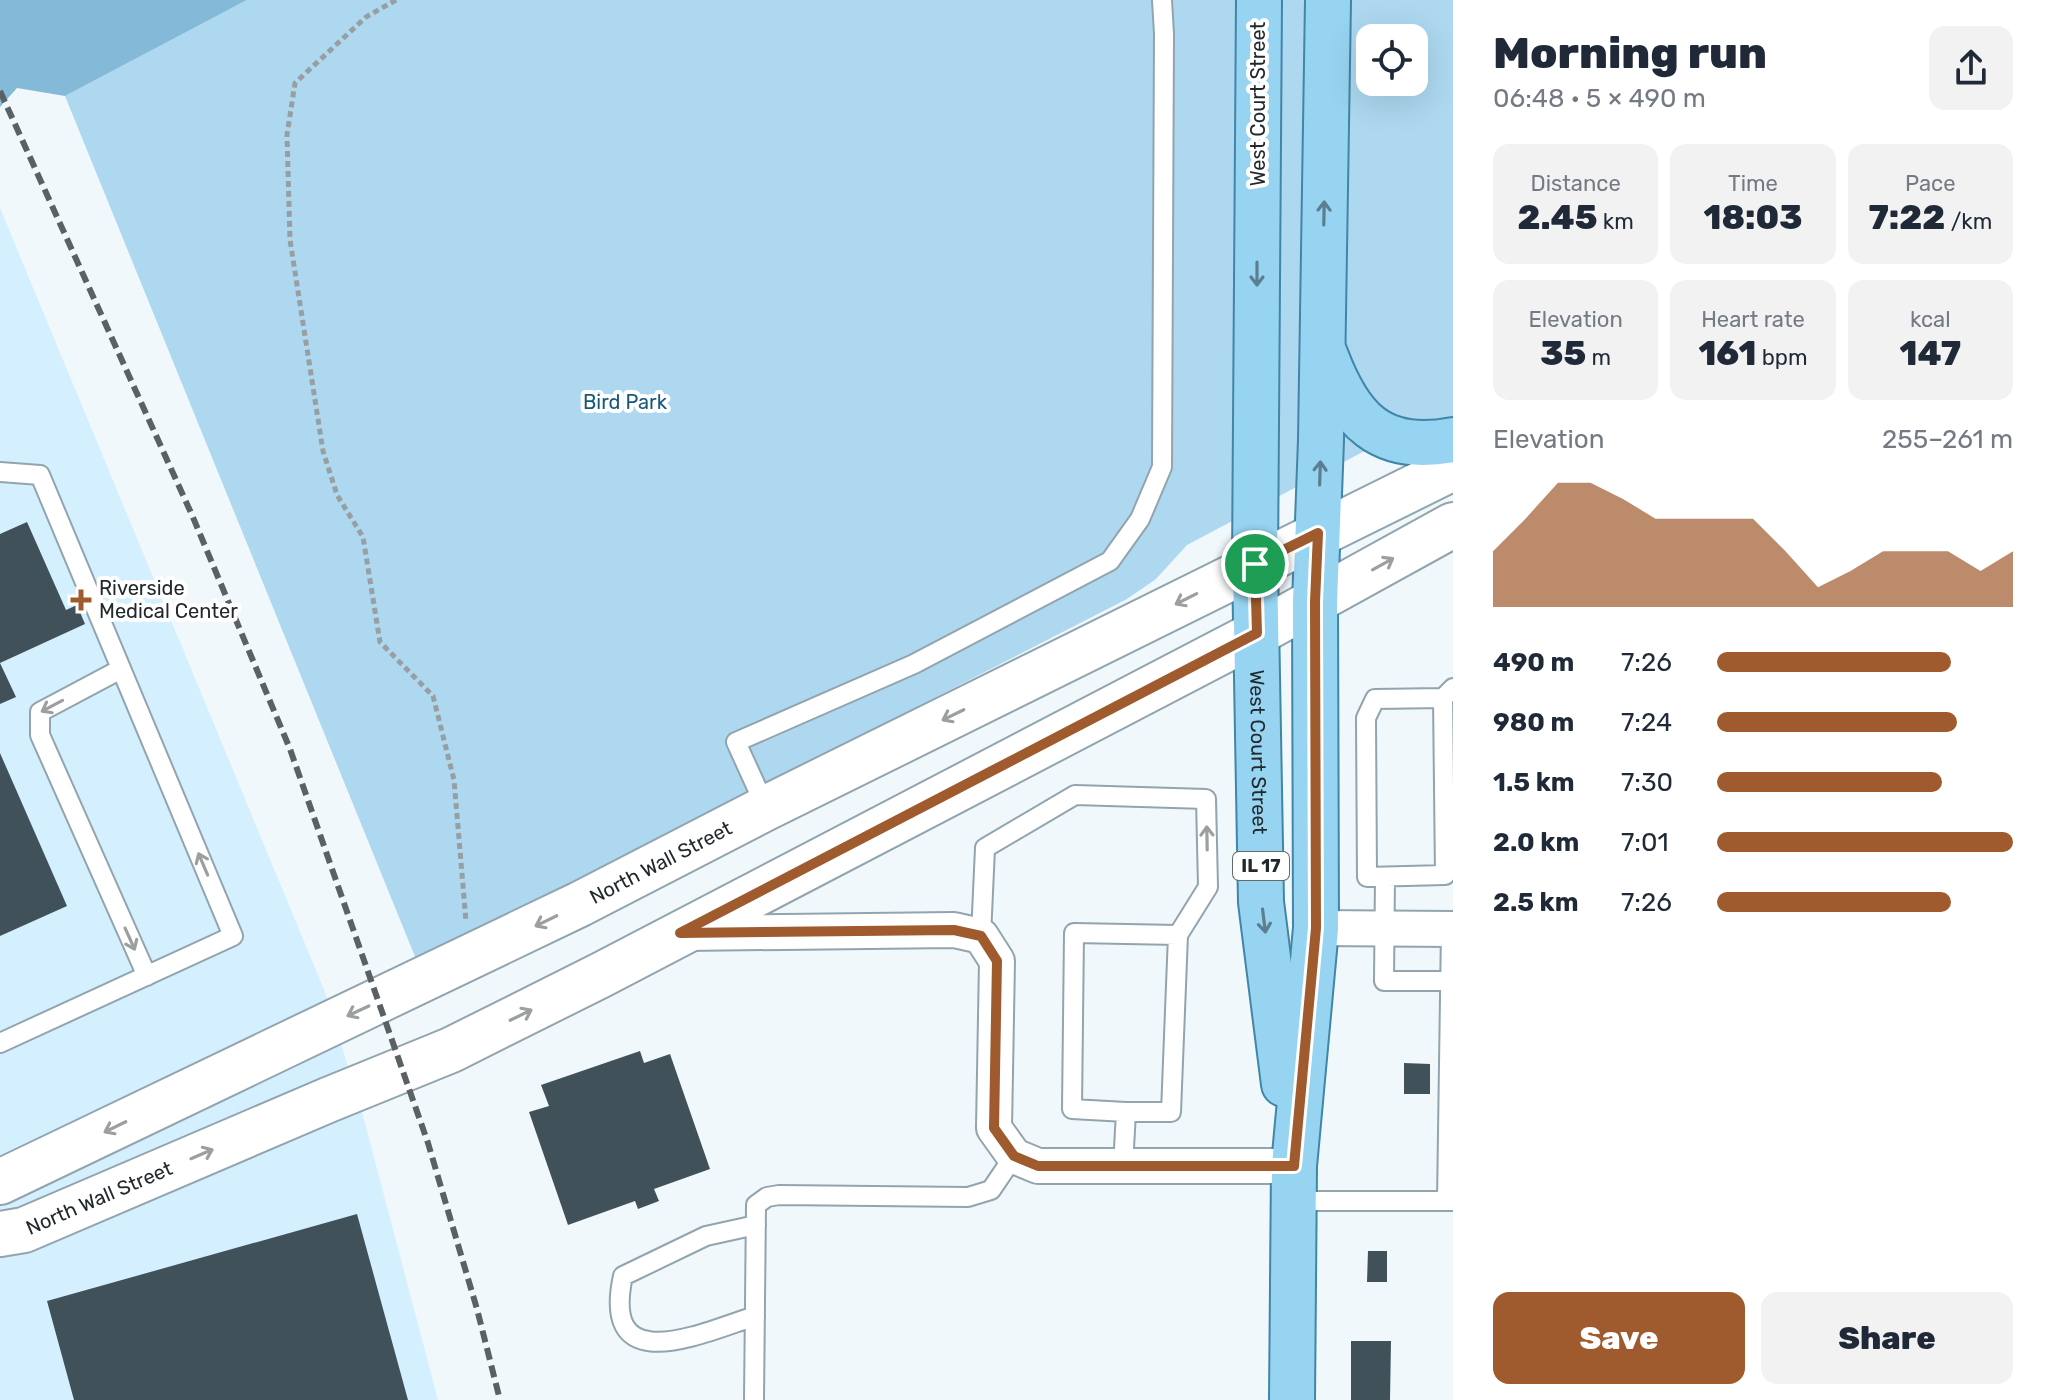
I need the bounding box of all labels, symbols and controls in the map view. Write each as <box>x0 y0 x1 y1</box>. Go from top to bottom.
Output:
street label: West Court Street <box>1246 21 1270 186</box>
map controls <box>1356 24 1428 96</box>
button: locate <box>1356 24 1428 96</box>
button: share <box>1929 26 2013 110</box>
text: Morning run <box>1493 27 1767 79</box>
text: 06:48 · 5 × 490 m <box>1493 83 1706 114</box>
text: Distance <box>1531 170 1621 197</box>
text: Time <box>1728 170 1778 197</box>
text: Pace <box>1905 170 1956 197</box>
text: 2.45 <box>1518 197 1597 238</box>
text: 18:03 <box>1704 197 1802 238</box>
text: 7:22 <box>1868 197 1945 238</box>
one-way arrow <box>1317 200 1332 227</box>
text: km <box>1597 208 1634 235</box>
text: /km <box>1945 208 1992 235</box>
one-way arrow <box>1249 260 1265 287</box>
text: Elevation <box>1529 306 1623 333</box>
text: Heart rate <box>1701 306 1805 333</box>
text: kcal <box>1910 306 1951 333</box>
text: 35 <box>1540 333 1586 374</box>
text: 161 <box>1698 333 1756 374</box>
text: 147 <box>1900 333 1961 374</box>
text: m <box>1586 344 1611 371</box>
text: bpm <box>1756 344 1808 371</box>
park label: Bird Park <box>583 390 668 414</box>
text: Elevation <box>1493 424 1604 455</box>
text: 255–261 m <box>1882 424 2013 455</box>
one-way arrow <box>1312 460 1327 487</box>
pin <box>1221 530 1289 598</box>
icon: arrive <box>1233 542 1277 586</box>
one-way arrow <box>1371 556 1394 572</box>
place label: Riverside Medical Center <box>99 576 238 623</box>
marker: Riverside Medical Center <box>70 589 92 611</box>
one-way arrow <box>1174 591 1198 607</box>
text: 490 m <box>1493 647 1574 678</box>
text: 7:26 <box>1621 647 1672 678</box>
street label: West Court Street <box>1245 669 1272 835</box>
one-way arrow <box>41 698 64 714</box>
text: 980 m <box>1493 707 1574 738</box>
text: 7:24 <box>1621 707 1672 738</box>
one-way arrow <box>942 708 966 723</box>
text: 1.5 km <box>1493 767 1575 798</box>
text: 7:30 <box>1621 767 1673 798</box>
street label: North Wall Street <box>586 816 736 909</box>
one-way arrow <box>1199 825 1215 852</box>
text: 2.0 km <box>1493 827 1579 858</box>
text: 7:01 <box>1621 827 1669 858</box>
one-way arrow <box>194 852 209 877</box>
road number: IL 17 <box>1233 852 1289 880</box>
text: 2.5 km <box>1493 887 1579 918</box>
text: 7:26 <box>1621 887 1672 918</box>
one-way arrow <box>1256 908 1271 934</box>
one-way arrow <box>535 913 559 929</box>
one-way arrow <box>124 926 139 950</box>
one-way arrow <box>346 1005 371 1020</box>
one-way arrow <box>508 1007 532 1022</box>
one-way arrow <box>104 1119 128 1135</box>
one-way arrow <box>189 1145 214 1160</box>
street label: North Wall Street <box>22 1156 176 1240</box>
button: Save <box>1493 1292 1745 1384</box>
button: Share <box>1761 1292 2013 1384</box>

